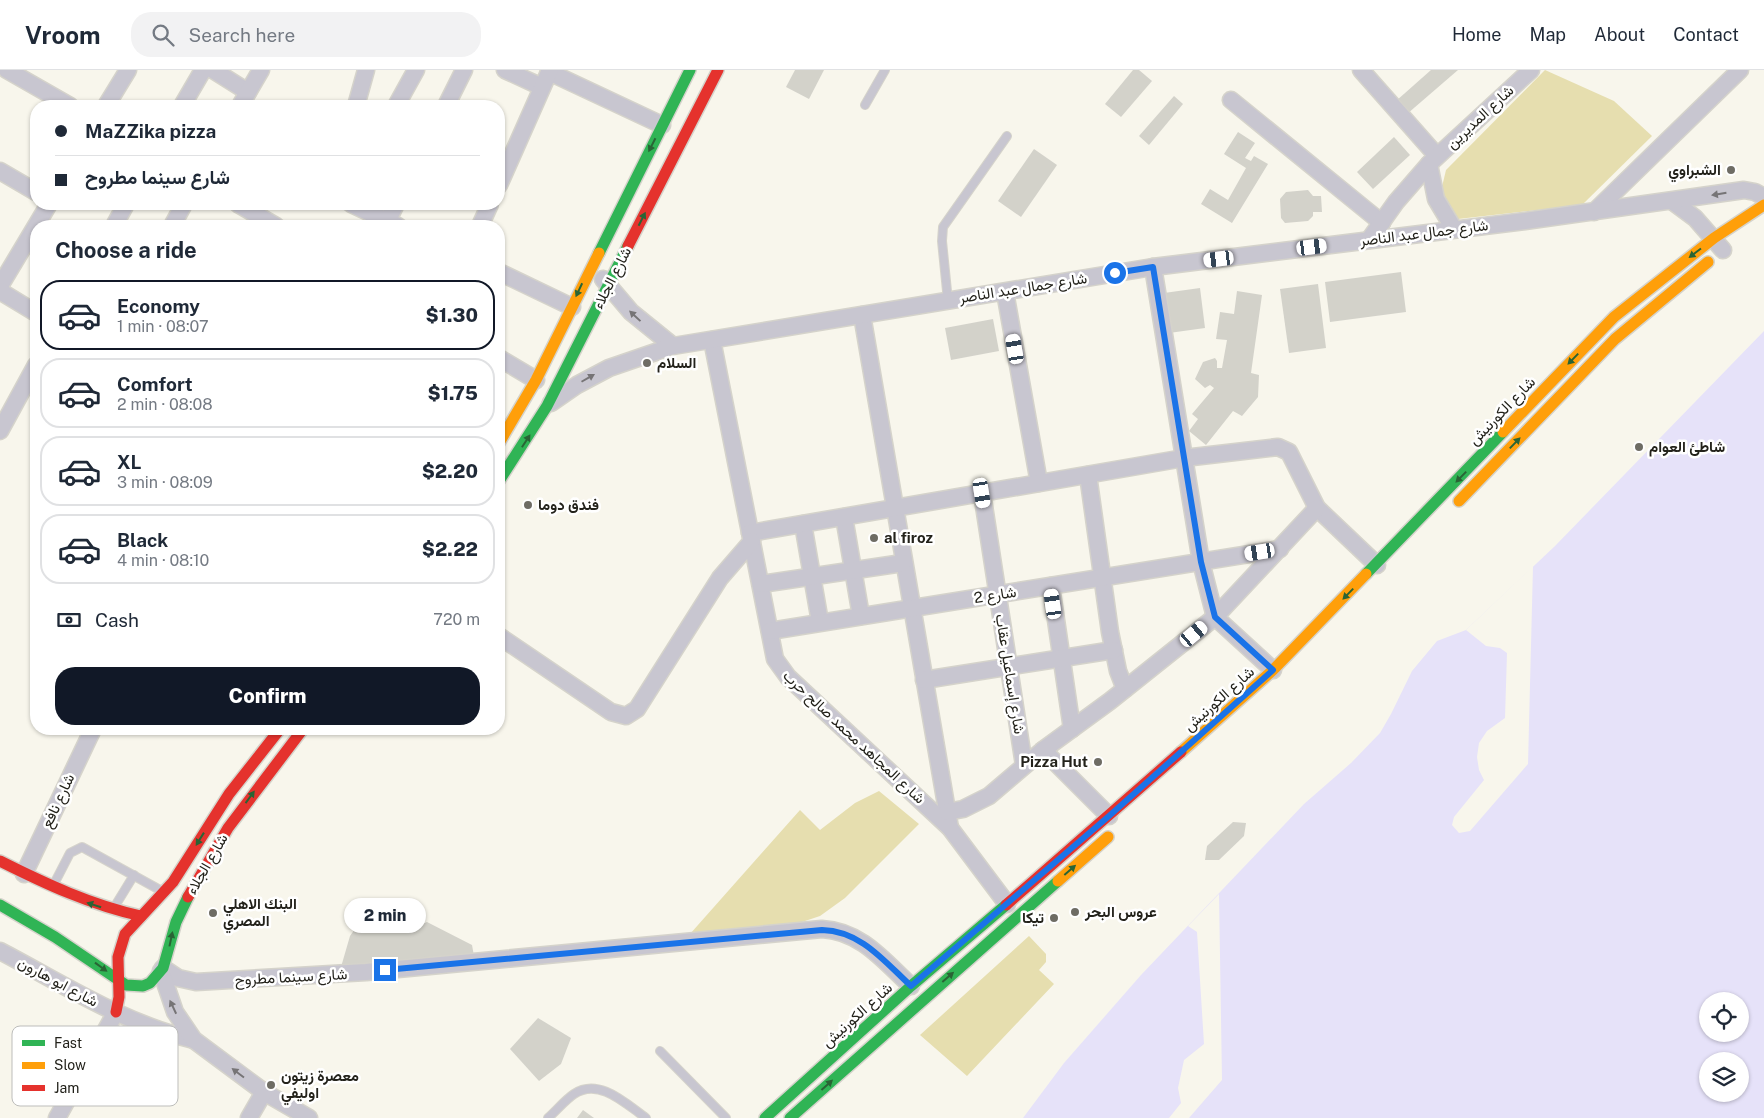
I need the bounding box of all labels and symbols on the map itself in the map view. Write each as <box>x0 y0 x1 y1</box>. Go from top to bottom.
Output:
street label: شارع المديرين <box>1443 81 1519 154</box>
one-way arrow <box>648 138 656 152</box>
place label: الشبراوي <box>1668 161 1721 183</box>
marker: الشبراوي <box>1725 164 1737 176</box>
one-way arrow <box>1710 190 1726 198</box>
one-way arrow <box>638 212 646 227</box>
street label: شارع جمال عبد الناصر <box>1358 216 1490 252</box>
car <box>1296 238 1327 256</box>
street label: شارع الجلاء <box>589 244 637 313</box>
one-way arrow <box>1689 247 1702 258</box>
car <box>1203 250 1234 268</box>
route start <box>1104 262 1126 284</box>
street label: شارع جمال عبد الناصر <box>957 269 1089 309</box>
one-way arrow <box>575 283 583 297</box>
one-way arrow <box>629 310 641 322</box>
car <box>1005 333 1024 365</box>
one-way arrow <box>1567 352 1579 364</box>
place label: السلام <box>657 354 696 373</box>
marker: السلام <box>641 357 653 369</box>
street label: شارع الكورنيش <box>1465 373 1541 450</box>
one-way arrow <box>581 374 594 383</box>
one-way arrow <box>521 434 531 447</box>
one-way arrow <box>1509 437 1521 449</box>
place label: شاطئ العوام <box>1649 438 1725 457</box>
marker: شاطئ العوام <box>1633 441 1645 453</box>
one-way arrow <box>1455 470 1467 482</box>
car <box>972 477 991 509</box>
place label: فندق دوما <box>538 496 599 514</box>
marker: فندق دوما <box>522 499 534 511</box>
place label: al firoz <box>884 529 933 546</box>
marker: al firoz <box>868 532 880 544</box>
car <box>1244 542 1275 562</box>
street label: شارع 2 <box>972 583 1018 609</box>
car <box>1043 588 1062 620</box>
one-way arrow <box>1343 588 1355 600</box>
street label: شارع إسماعيل عقاب <box>990 613 1028 736</box>
car <box>1177 619 1210 649</box>
street label: شارع الكورنيش <box>1180 663 1259 737</box>
street label: شارع المجاهد محمد صالح حرب <box>778 667 929 809</box>
place label: Pizza Hut <box>1020 753 1088 770</box>
marker: Pizza Hut <box>1092 756 1104 768</box>
street label: شارع نافع <box>38 771 80 832</box>
one-way arrow <box>245 790 255 804</box>
street label: شارع الجلاء <box>182 830 233 898</box>
one-way arrow <box>195 832 204 845</box>
one-way arrow <box>1064 865 1077 876</box>
place label: البنك الاهلي المصري <box>223 895 297 934</box>
callout: 2 min <box>344 898 426 932</box>
one-way arrow <box>86 900 101 908</box>
place label: عروس البحر <box>1084 903 1157 921</box>
marker: عروس البحر <box>1069 906 1081 918</box>
marker: البنك الاهلي المصري <box>207 907 219 919</box>
place label: تيكا <box>1022 909 1044 927</box>
marker: تيكا <box>1048 912 1060 924</box>
one-way arrow <box>168 930 176 946</box>
street label: شارع ابو هارون <box>14 953 101 1012</box>
route end <box>374 959 396 981</box>
one-way arrow <box>94 962 107 973</box>
street label: شارع سينما مطروح <box>234 965 348 991</box>
one-way arrow <box>941 972 954 983</box>
street label: شارع الكورنيش <box>818 979 897 1053</box>
one-way arrow <box>169 1000 177 1014</box>
legend <box>12 1026 178 1106</box>
text: Fast <box>54 1035 82 1051</box>
text: Slow <box>54 1057 86 1073</box>
place label: معصرة زيتون اوليفي <box>281 1067 359 1106</box>
one-way arrow <box>231 1068 245 1078</box>
marker: معصرة زيتون اوليفي <box>265 1079 277 1091</box>
text: Jam <box>54 1080 79 1096</box>
one-way arrow <box>820 1080 833 1091</box>

